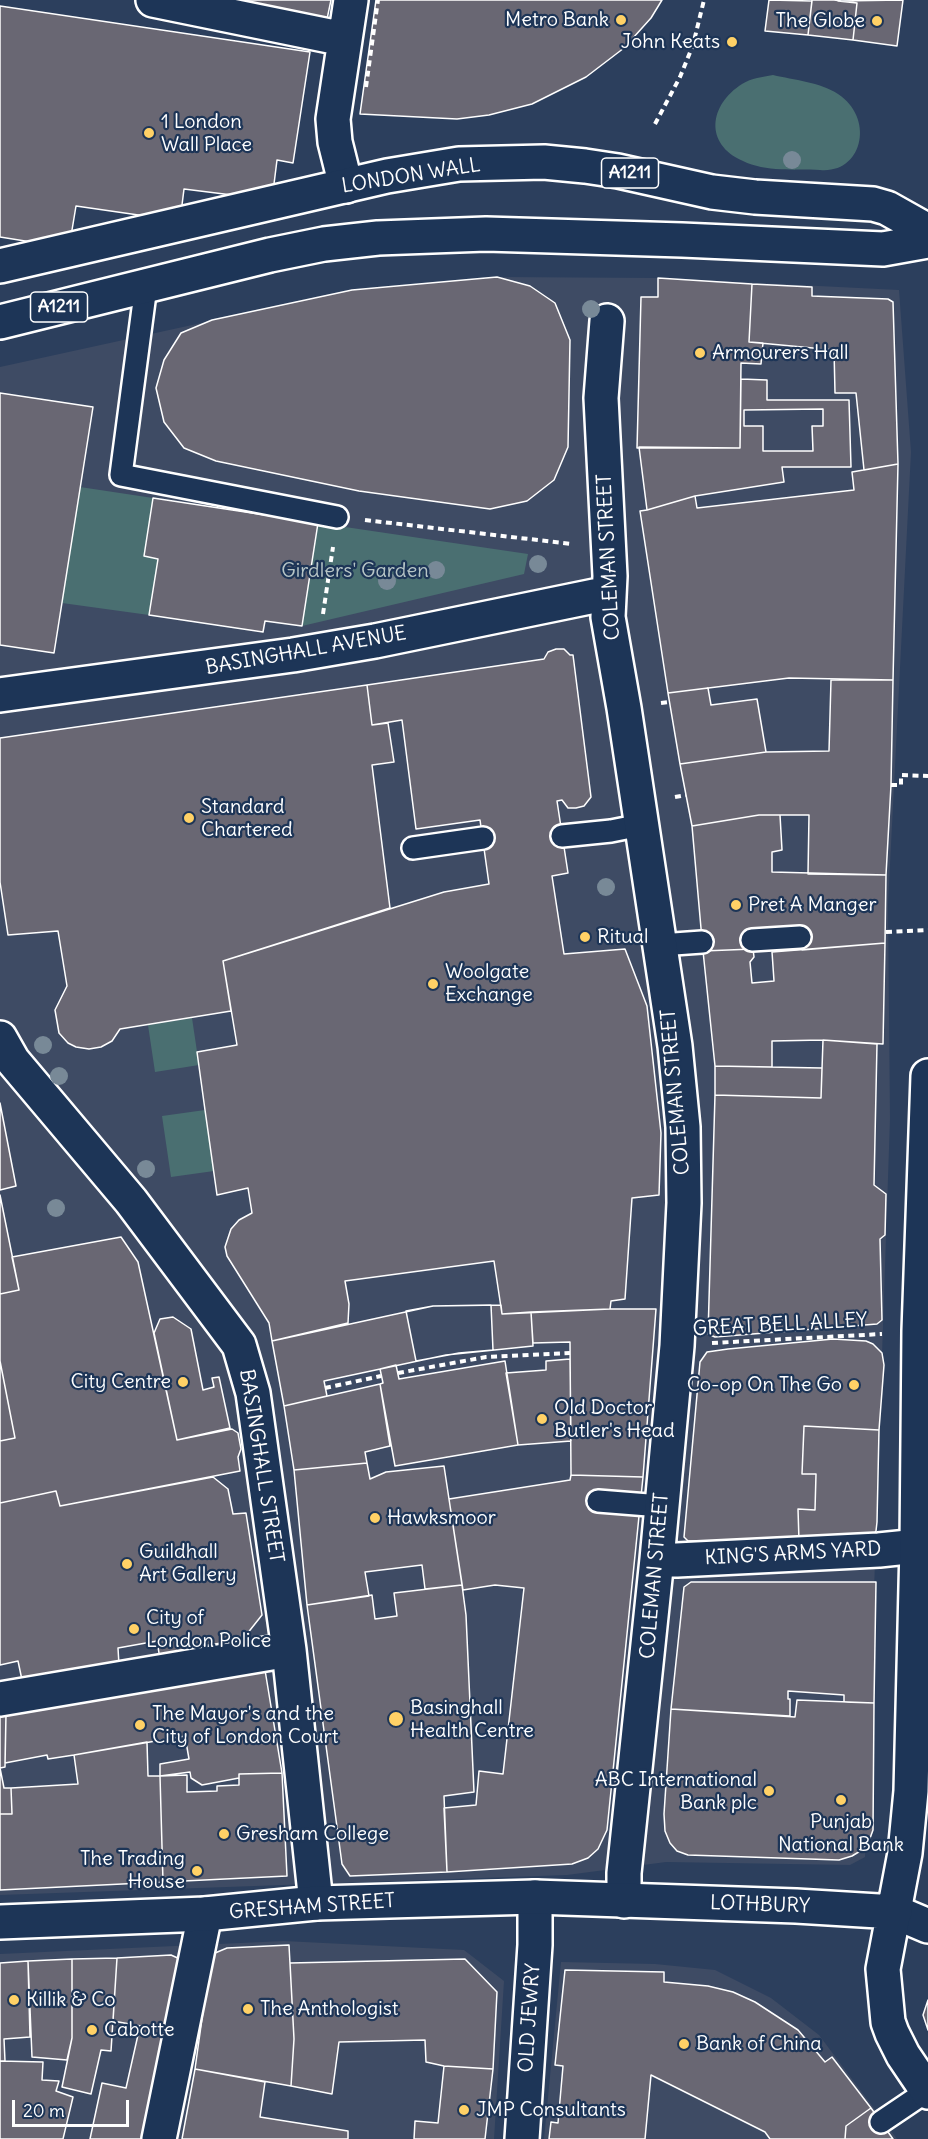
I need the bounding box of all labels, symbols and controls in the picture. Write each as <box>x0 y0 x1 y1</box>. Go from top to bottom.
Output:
place label: Metro Bank <box>505 8 609 32</box>
place label: The Globe <box>775 9 865 33</box>
marker: Metro Bank <box>614 13 628 27</box>
marker: The Globe <box>870 14 884 28</box>
place label: John Keats <box>621 30 720 54</box>
marker: John Keats <box>725 35 739 49</box>
place label: 1 London Wall Place <box>161 110 252 157</box>
marker: 1 London Wall Place <box>142 126 156 140</box>
street label: LONDON WALL <box>340 153 482 199</box>
road number: A1211 <box>602 158 658 188</box>
road number: A1211 <box>31 292 88 322</box>
place label: Armourers Hall <box>712 341 849 365</box>
marker: Armourers Hall <box>693 346 707 360</box>
street label: COLEMAN STREET <box>593 473 625 641</box>
park label: Girdlers' Garden <box>281 559 429 583</box>
street label: BASINGHALL AVENUE <box>204 622 408 680</box>
place label: Standard Chartered <box>201 795 293 842</box>
marker: Standard Chartered <box>182 811 196 825</box>
place label: Pret A Manger <box>748 893 877 917</box>
marker: Pret A Manger <box>729 898 743 912</box>
place label: Ritual <box>597 925 648 949</box>
marker: Ritual <box>578 930 592 944</box>
place label: Woolgate Exchange <box>445 960 533 1007</box>
marker: Woolgate Exchange <box>426 977 440 991</box>
street label: COLEMAN STREET <box>657 1008 695 1176</box>
street label: GREAT BELL ALLEY <box>692 1308 868 1342</box>
street label: BASINGHALL STREET <box>234 1367 288 1565</box>
place label: City Centre <box>71 1370 171 1394</box>
place label: Co-op On The Go <box>687 1373 842 1397</box>
marker: City Centre <box>176 1375 190 1389</box>
marker: Co-op On The Go <box>847 1378 861 1392</box>
place label: Old Doctor Butler's Head <box>554 1396 675 1443</box>
marker: Old Doctor Butler's Head <box>535 1412 549 1426</box>
street label: COLEMAN STREET <box>636 1492 674 1660</box>
place label: Hawksmoor <box>387 1506 496 1530</box>
marker: Hawksmoor <box>368 1511 382 1525</box>
street label: KING'S ARMS YARD <box>704 1537 882 1571</box>
place label: Guildhall Art Gallery <box>139 1540 237 1587</box>
marker: Guildhall Art Gallery <box>120 1557 134 1571</box>
place label: City of London Police <box>146 1606 271 1653</box>
marker: City of London Police <box>127 1622 141 1636</box>
place label: Basinghall Health Centre <box>410 1696 534 1743</box>
place label: The Mayor's and the City of London Court <box>152 1702 338 1749</box>
marker: Basinghall Health Centre <box>387 1710 405 1728</box>
marker: The Mayor's and the City of London Court <box>133 1718 147 1732</box>
place label: ABC International Bank plc <box>595 1768 757 1815</box>
marker: ABC International Bank plc <box>762 1784 776 1798</box>
marker: Punjab National Bank <box>834 1793 848 1807</box>
place label: Punjab National Bank <box>778 1810 904 1857</box>
place label: Gresham College <box>236 1822 389 1846</box>
marker: Gresham College <box>217 1827 231 1841</box>
place label: The Trading House <box>80 1847 185 1894</box>
marker: The Trading House <box>190 1864 204 1878</box>
street label: GRESHAM STREET <box>228 1889 396 1925</box>
street label: LOTHBURY <box>710 1891 810 1919</box>
street label: OLD JEWRY <box>514 1963 546 2073</box>
place label: Killik & Co <box>26 1988 115 2012</box>
marker: Killik & Co <box>7 1993 21 2007</box>
place label: The Anthologist <box>260 1997 398 2021</box>
marker: The Anthologist <box>241 2002 255 2016</box>
place label: Cabotte <box>104 2018 175 2042</box>
marker: Cabotte <box>85 2023 99 2037</box>
place label: Bank of China <box>696 2032 822 2056</box>
marker: Bank of China <box>677 2037 691 2051</box>
scale bar <box>15 2088 132 2126</box>
place label: JMP Consultants <box>476 2098 626 2122</box>
text: 20 m <box>23 2099 65 2122</box>
marker: JMP Consultants <box>457 2103 471 2117</box>

